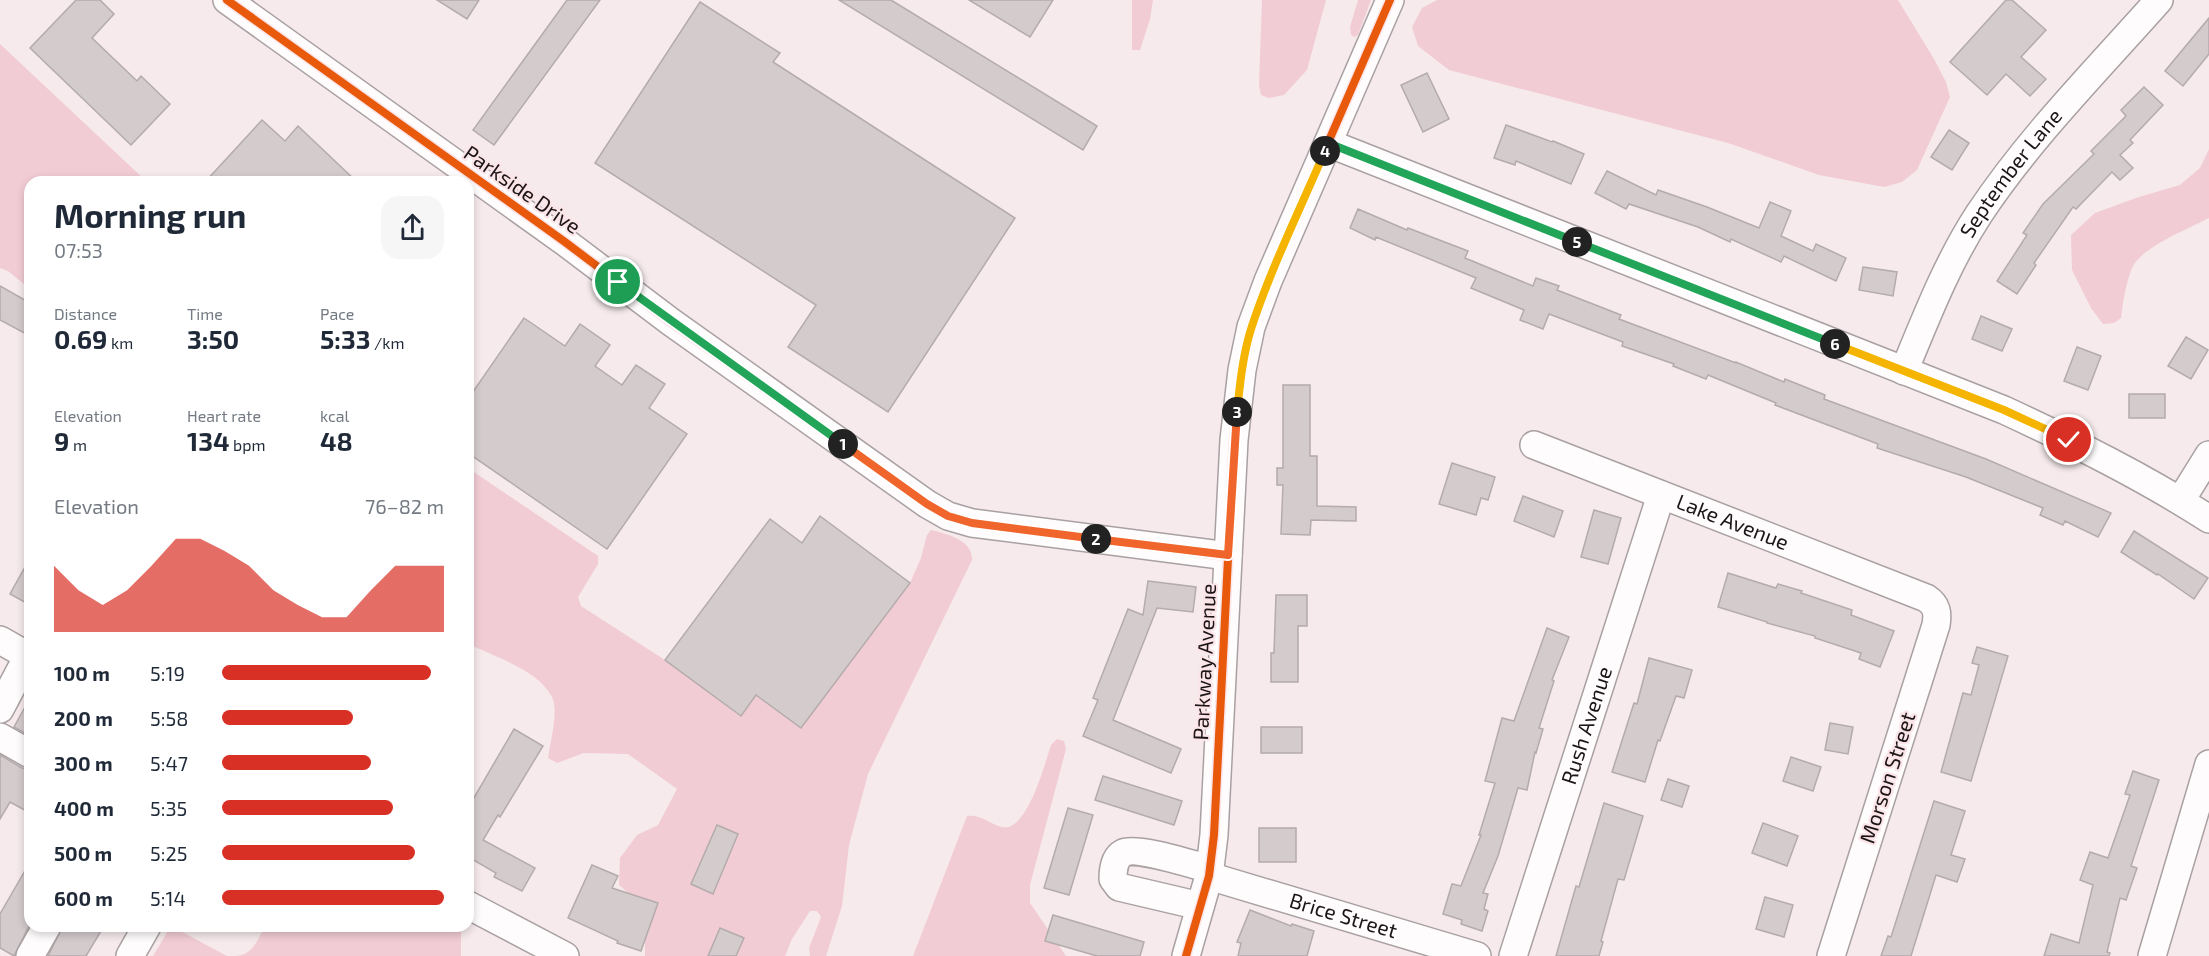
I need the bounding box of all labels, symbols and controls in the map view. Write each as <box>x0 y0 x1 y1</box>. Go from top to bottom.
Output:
street label: September Lane <box>1954 103 2066 241</box>
pin: 4 <box>1310 136 1340 166</box>
street label: Parkside Drive <box>460 139 586 238</box>
text: 4 <box>1320 141 1330 160</box>
text: Morning run <box>54 195 246 235</box>
button: share <box>381 196 444 259</box>
pin: 5 <box>1562 227 1592 257</box>
text: 5 <box>1573 232 1581 251</box>
text: 07:53 <box>54 238 103 262</box>
pin <box>592 256 643 307</box>
icon: arrive <box>601 265 634 298</box>
text: Distance <box>54 304 117 323</box>
text: Time <box>187 304 223 323</box>
text: Pace <box>320 304 354 323</box>
text: 0.69 <box>54 323 107 354</box>
text: 3:50 <box>187 323 239 354</box>
text: 5:33 <box>320 323 371 354</box>
pin: 6 <box>1820 329 1850 359</box>
text: km <box>107 333 133 352</box>
text: /km <box>371 333 405 352</box>
text: 6 <box>1830 334 1840 353</box>
pin: 3 <box>1222 397 1252 427</box>
text: 3 <box>1232 402 1242 421</box>
text: Elevation <box>54 406 122 425</box>
text: Heart rate <box>187 406 261 425</box>
text: kcal <box>320 406 349 425</box>
pin <box>2043 414 2094 465</box>
icon: check <box>2052 423 2085 456</box>
text: 9 <box>54 425 69 456</box>
text: 134 <box>187 425 230 456</box>
text: 48 <box>320 425 353 456</box>
pin: 1 <box>828 429 858 459</box>
text: 1 <box>840 434 846 453</box>
text: m <box>69 435 87 454</box>
text: bpm <box>230 435 266 454</box>
street label: Lake Avenue <box>1673 488 1793 554</box>
text: Elevation <box>54 494 139 518</box>
text: 76–82 m <box>365 494 444 518</box>
pin: 2 <box>1081 524 1111 554</box>
text: 2 <box>1091 529 1101 548</box>
street label: Parkway Avenue <box>1187 583 1220 741</box>
text: 100 m <box>54 661 110 685</box>
text: 5:19 <box>150 661 185 685</box>
street label: Rush Avenue <box>1555 663 1616 787</box>
text: 200 m <box>54 706 113 730</box>
text: 5:58 <box>150 706 188 730</box>
street label: Morson Street <box>1854 709 1920 846</box>
text: 300 m <box>54 751 113 775</box>
text: 5:47 <box>150 751 188 775</box>
text: 400 m <box>54 796 114 820</box>
text: 5:35 <box>150 796 187 820</box>
text: 500 m <box>54 841 112 865</box>
text: 5:25 <box>150 841 187 865</box>
text: 600 m <box>54 886 113 910</box>
text: 5:14 <box>150 886 186 910</box>
street label: Brice Street <box>1287 887 1400 942</box>

